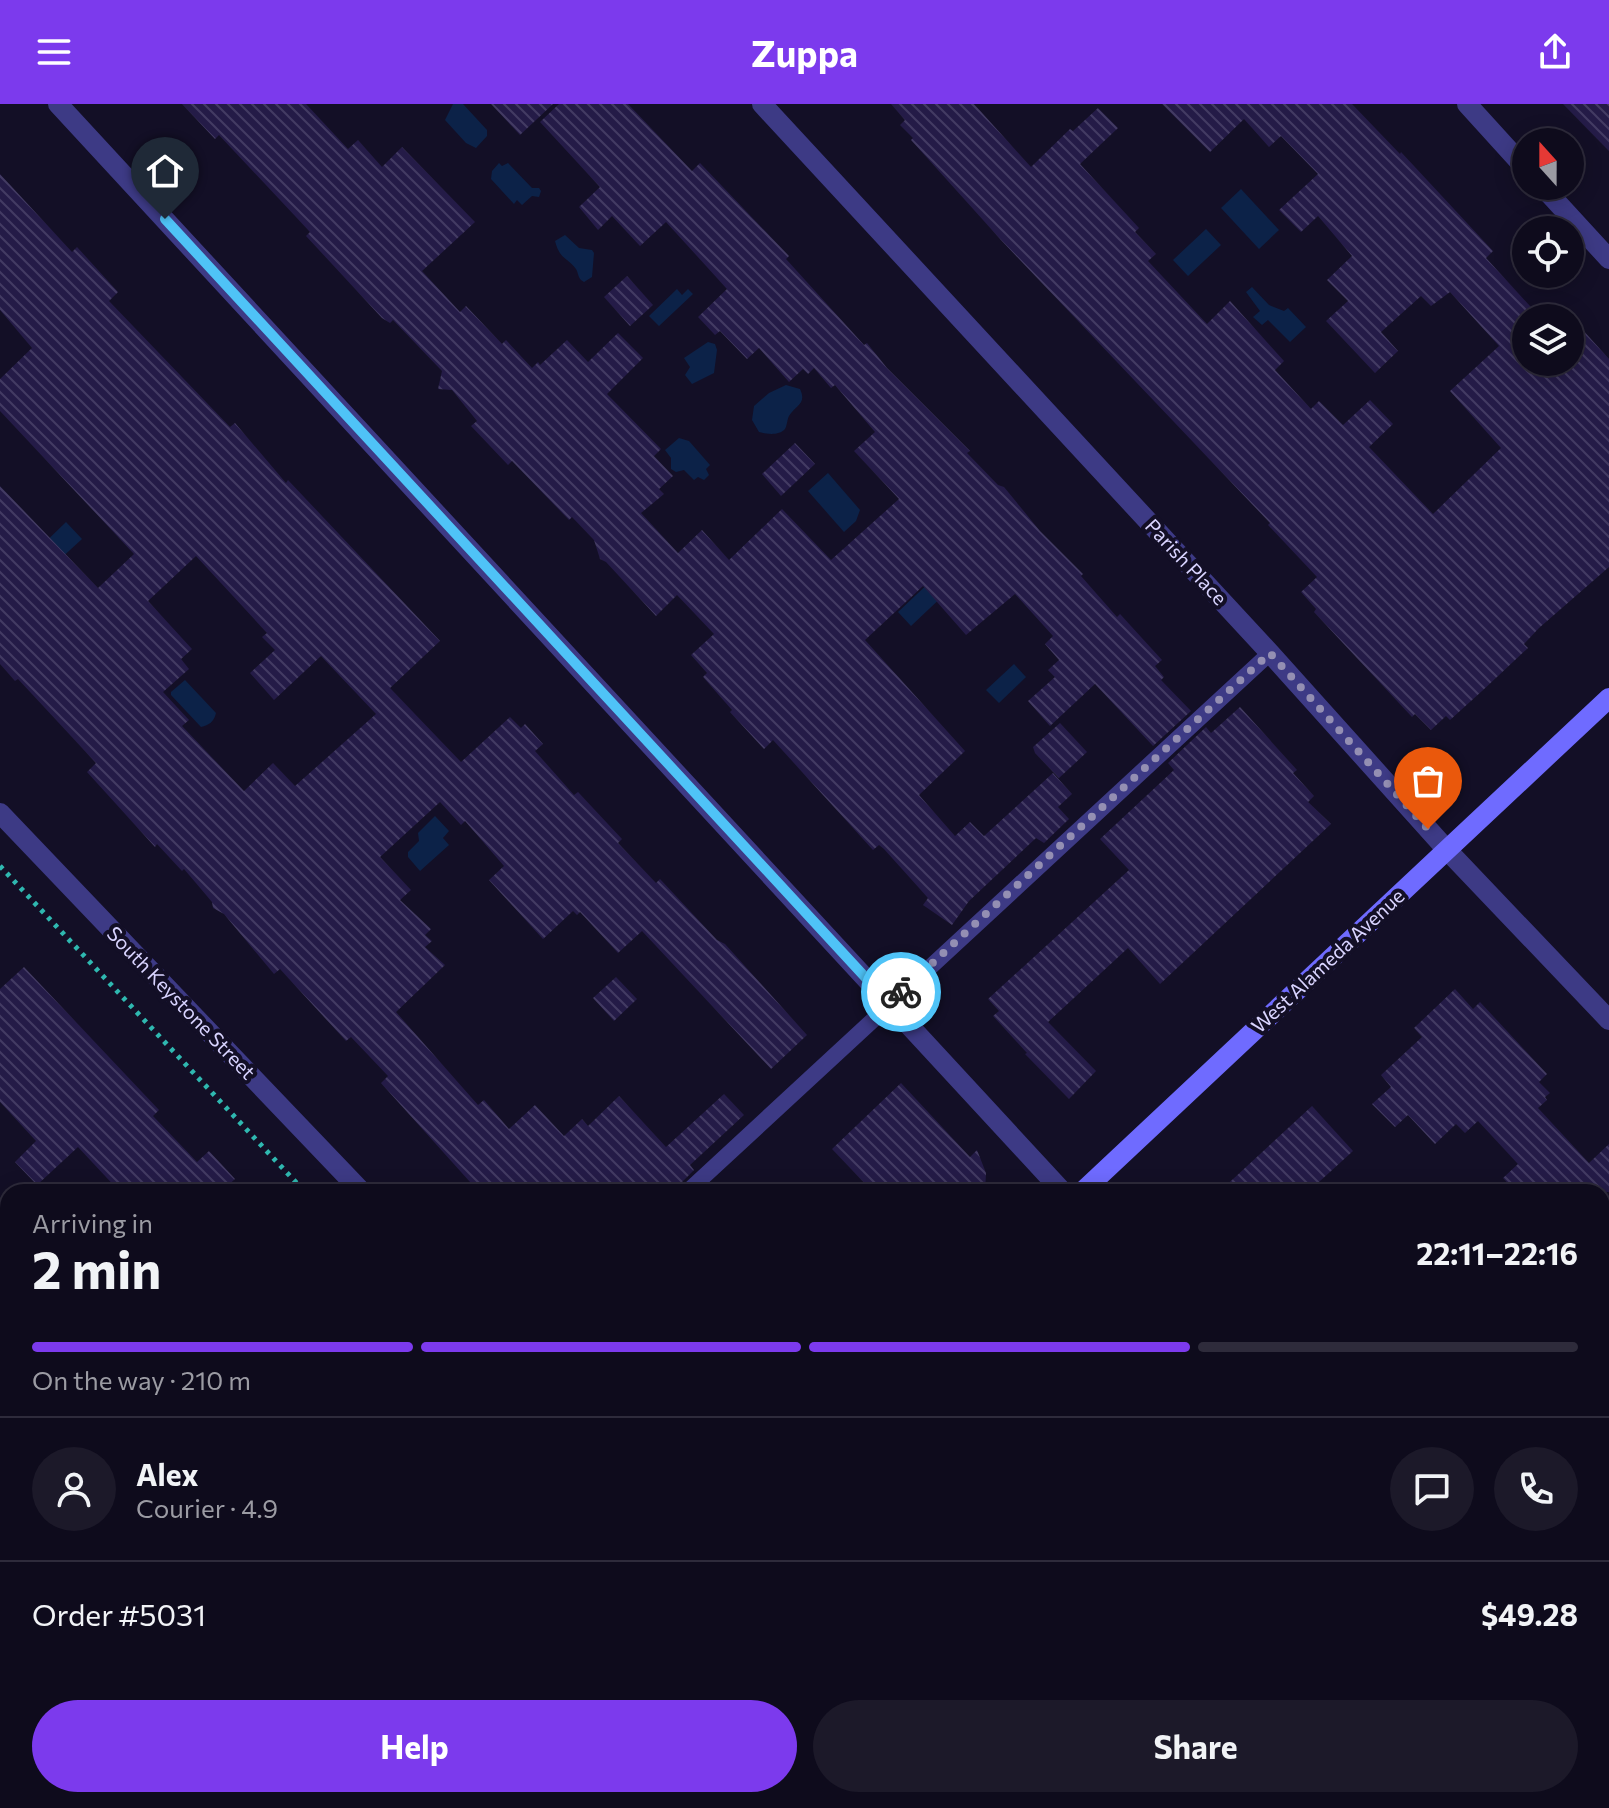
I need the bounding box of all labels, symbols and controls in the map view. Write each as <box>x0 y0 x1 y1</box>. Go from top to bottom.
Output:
icon: menu <box>32 30 76 74</box>
text: Zuppa <box>751 30 858 74</box>
icon: share <box>1533 30 1577 74</box>
north arrow <box>1512 128 1584 200</box>
map controls <box>1512 128 1584 376</box>
pin <box>131 137 199 219</box>
icon: home <box>143 149 187 193</box>
button: locate <box>1512 216 1584 288</box>
button: layers <box>1512 304 1584 376</box>
street label: Parish Place <box>1141 513 1233 609</box>
pin <box>1394 747 1462 829</box>
icon: bag <box>1406 759 1450 803</box>
street label: West Alameda Avenue <box>1246 883 1409 1037</box>
street label: South Keystone Street <box>103 921 261 1084</box>
courier <box>861 952 941 1032</box>
icon: bike <box>879 970 923 1014</box>
text: Arriving in <box>32 1207 153 1238</box>
text: 22:11–22:16 <box>1416 1234 1578 1271</box>
text: 2 min <box>32 1236 161 1300</box>
text: On the way · 210 m <box>32 1364 251 1395</box>
button: person <box>32 1447 116 1531</box>
button: chat <box>1390 1447 1474 1531</box>
button: phone <box>1494 1447 1578 1531</box>
text: Alex <box>136 1455 199 1492</box>
text: Courier · 4.9 <box>136 1492 278 1523</box>
text: Order #5031 <box>32 1595 206 1632</box>
text: $49.28 <box>1481 1595 1578 1632</box>
button: Help <box>32 1700 797 1792</box>
button: Share <box>813 1700 1578 1792</box>

